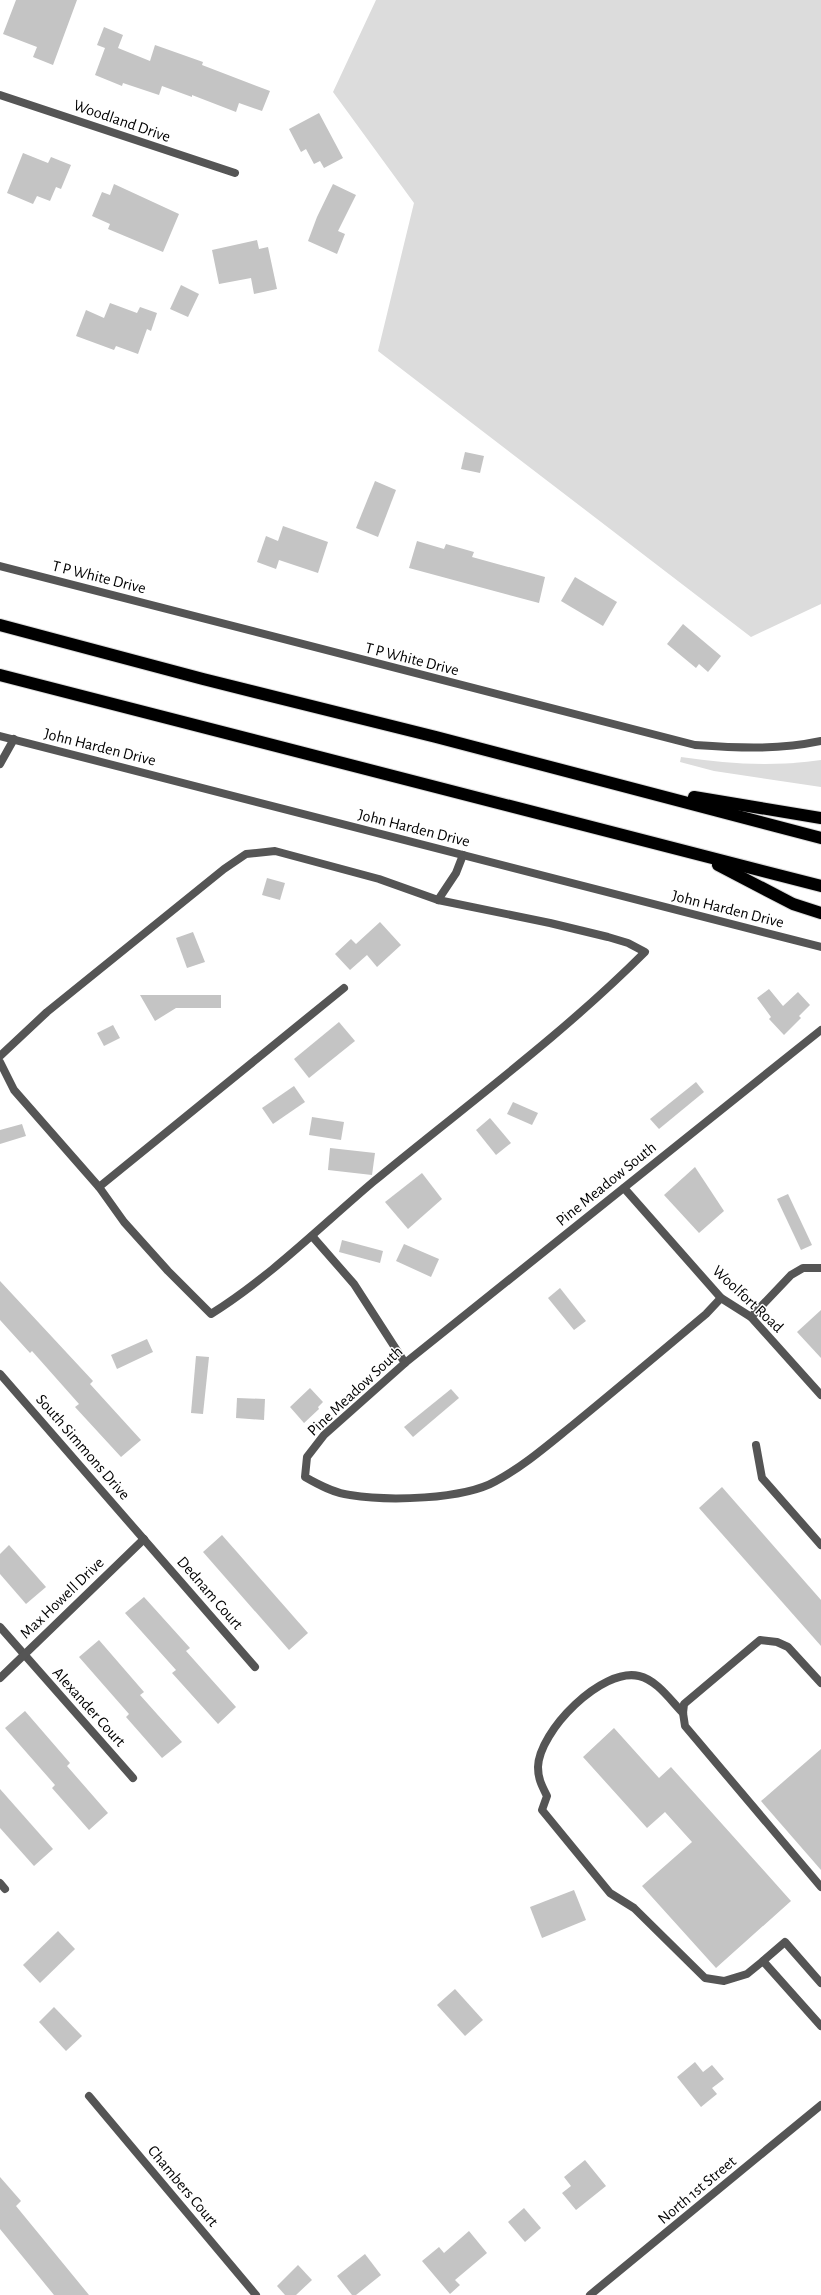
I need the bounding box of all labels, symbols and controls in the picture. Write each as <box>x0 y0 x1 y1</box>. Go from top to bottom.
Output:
street label: Woodland Drive <box>72 97 172 145</box>
street label: T P White Drive <box>51 558 147 596</box>
street label: T P White Drive <box>364 640 460 678</box>
street label: John Harden Drive <box>43 725 157 769</box>
street label: John Harden Drive <box>357 806 471 850</box>
street label: John Harden Drive <box>671 887 785 931</box>
street label: Pine Meadow South <box>553 1139 659 1229</box>
street label: Woolfort Road <box>710 1262 786 1336</box>
street label: Pine Meadow South <box>304 1343 406 1439</box>
street label: South Simmons Drive <box>33 1391 133 1503</box>
street label: Dednam Court <box>174 1553 246 1633</box>
street label: Max Howell Drive <box>17 1554 107 1642</box>
street label: Alexander Court <box>49 1664 129 1750</box>
street label: Chambers Court <box>145 2143 221 2229</box>
street label: North 1st Street <box>655 2153 739 2227</box>

